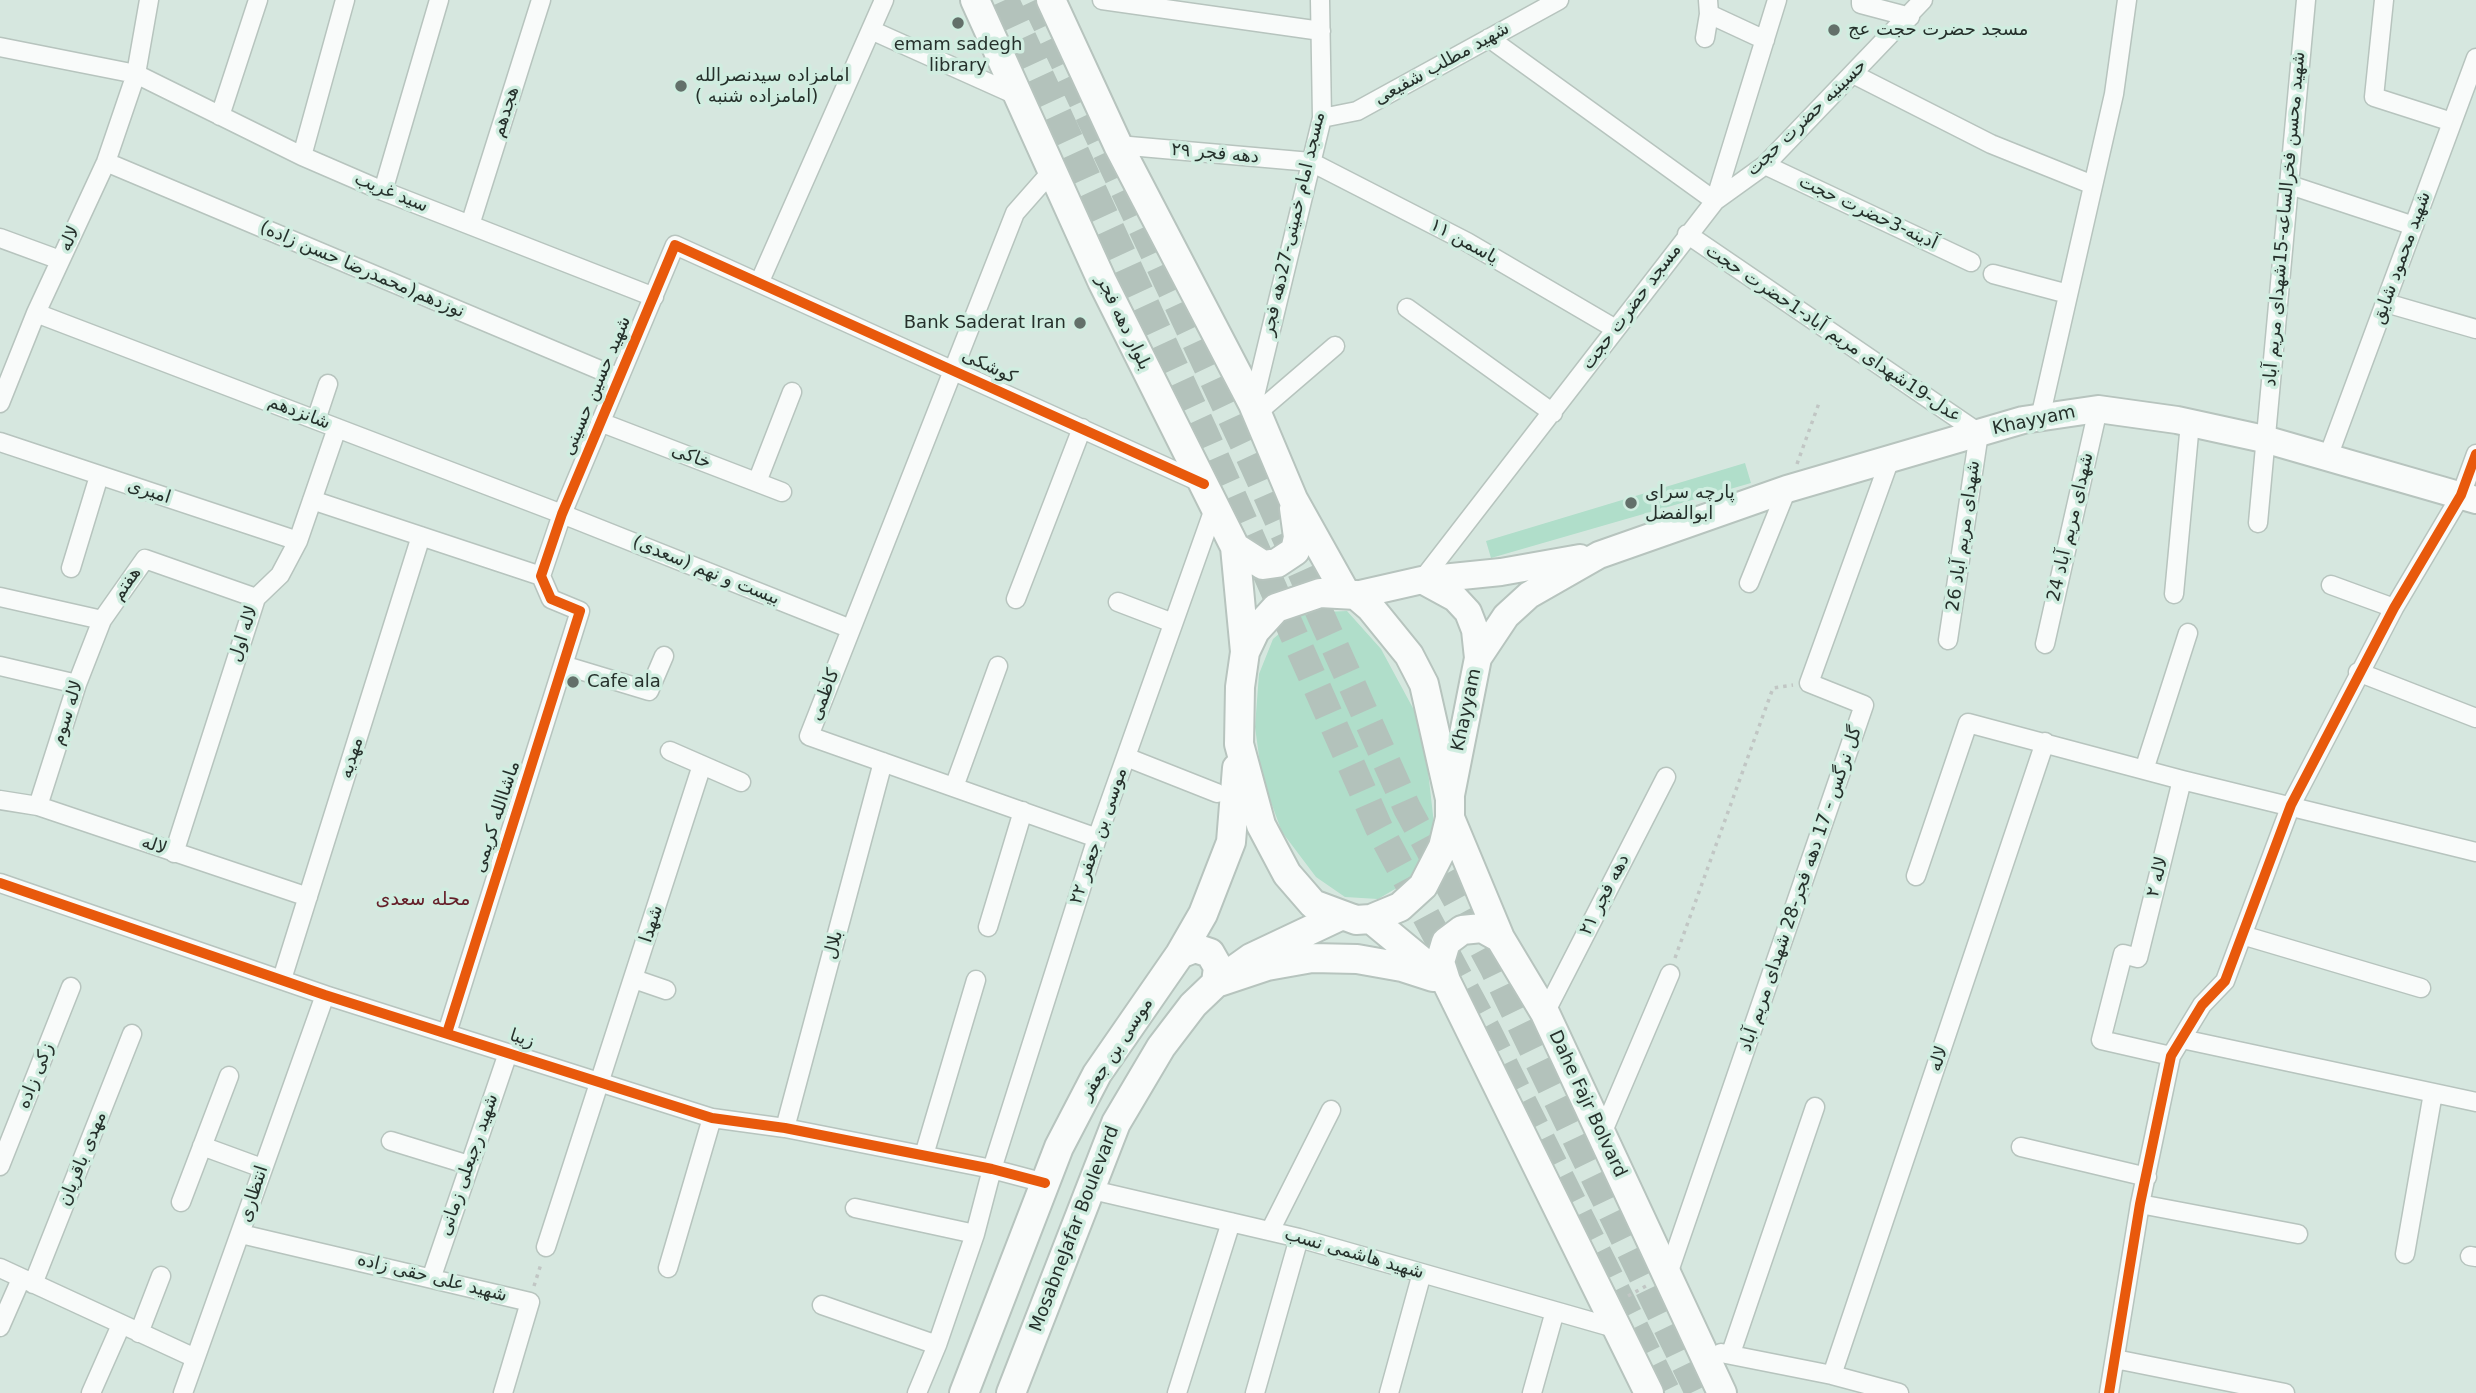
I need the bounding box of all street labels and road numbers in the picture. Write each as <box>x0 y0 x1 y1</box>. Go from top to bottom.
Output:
street label: شهید مطلب شفیعی <box>1371 18 1513 110</box>
street label: شهید محسن فخرالساعه-15شهدای مریم آباد <box>2260 51 2310 387</box>
street label: حسینیه حضرت حجت <box>1742 55 1872 181</box>
street label: هجدهم <box>488 84 524 140</box>
street label: مسجد امام خمینی-27دهه فجر <box>1258 110 1330 338</box>
street label: دهه فجر ۲۹ <box>1170 139 1260 169</box>
street label: سید غریب <box>351 168 431 218</box>
street label: آدینه-3حضرت حجت <box>1795 171 1941 255</box>
street label: شهید محمود شایق <box>2368 189 2436 327</box>
street label: یاسمن ۱۱ <box>1426 214 1502 270</box>
street label: نوزدهم(محمدرضا حسن زاده) <box>256 217 468 323</box>
street label: لاله <box>55 223 85 255</box>
street label: مسجد حضرت حجت <box>1578 240 1686 374</box>
street label: عدل-19شهدای مریم آباد-1حضرت حجت <box>1701 240 1965 428</box>
street label: بلوار دهه فجر <box>1091 272 1155 374</box>
street label: شهید حسین حسینی <box>558 313 636 459</box>
street label: کوشکی <box>958 345 1020 389</box>
street label: شانزدهم <box>265 391 333 435</box>
street label: Khayyam <box>1991 402 2077 440</box>
street label: خاکی <box>668 440 714 474</box>
street label: 24 شهدای مریم آباد <box>2043 450 2099 604</box>
street label: 26 شهدای مریم آباد <box>1943 459 1985 613</box>
street label: امیری <box>125 475 173 509</box>
street label: بیست و نهم (سعدی) <box>629 532 783 610</box>
street label: هفتم <box>108 563 146 605</box>
street label: لاله اول <box>225 603 263 665</box>
street label: کاظمی <box>805 666 845 724</box>
street label: Khayyam <box>1448 667 1486 753</box>
street label: لاله سوم <box>47 678 89 748</box>
street label: گل نرگس - 17 دهه فجر-28 شهدای مریم آباد <box>1735 724 1867 1054</box>
street label: مهدیه <box>336 735 368 781</box>
street label: ماشاالله کریمی <box>469 758 525 876</box>
street label: موسی بن جعفر ۲۲ <box>1065 765 1133 907</box>
street label: لاله <box>138 832 170 860</box>
street label: دهه فجر ۲۱ <box>1575 851 1635 939</box>
street label: لاله ۲ <box>2143 855 2173 899</box>
street label: شهدا <box>636 903 668 945</box>
street label: بلال <box>820 928 848 962</box>
street label: موسی بن جعفر <box>1076 994 1158 1104</box>
street label: زیبا <box>507 1025 537 1053</box>
street label: Dahe Fajr Bolvard <box>1544 1027 1630 1181</box>
street label: زکی زاده <box>13 1040 59 1112</box>
street label: لاله <box>1925 1043 1953 1075</box>
street label: شهید رجبعلی زمانی <box>435 1091 503 1239</box>
street label: مهدی باقریان <box>54 1109 112 1209</box>
street label: MosabneJafar Boulevard <box>1026 1123 1124 1335</box>
street label: انتظاری <box>235 1163 273 1225</box>
street label: شهید هاشمی نسب <box>1282 1224 1426 1284</box>
street label: شهید علی حقی زاده <box>355 1249 509 1307</box>

